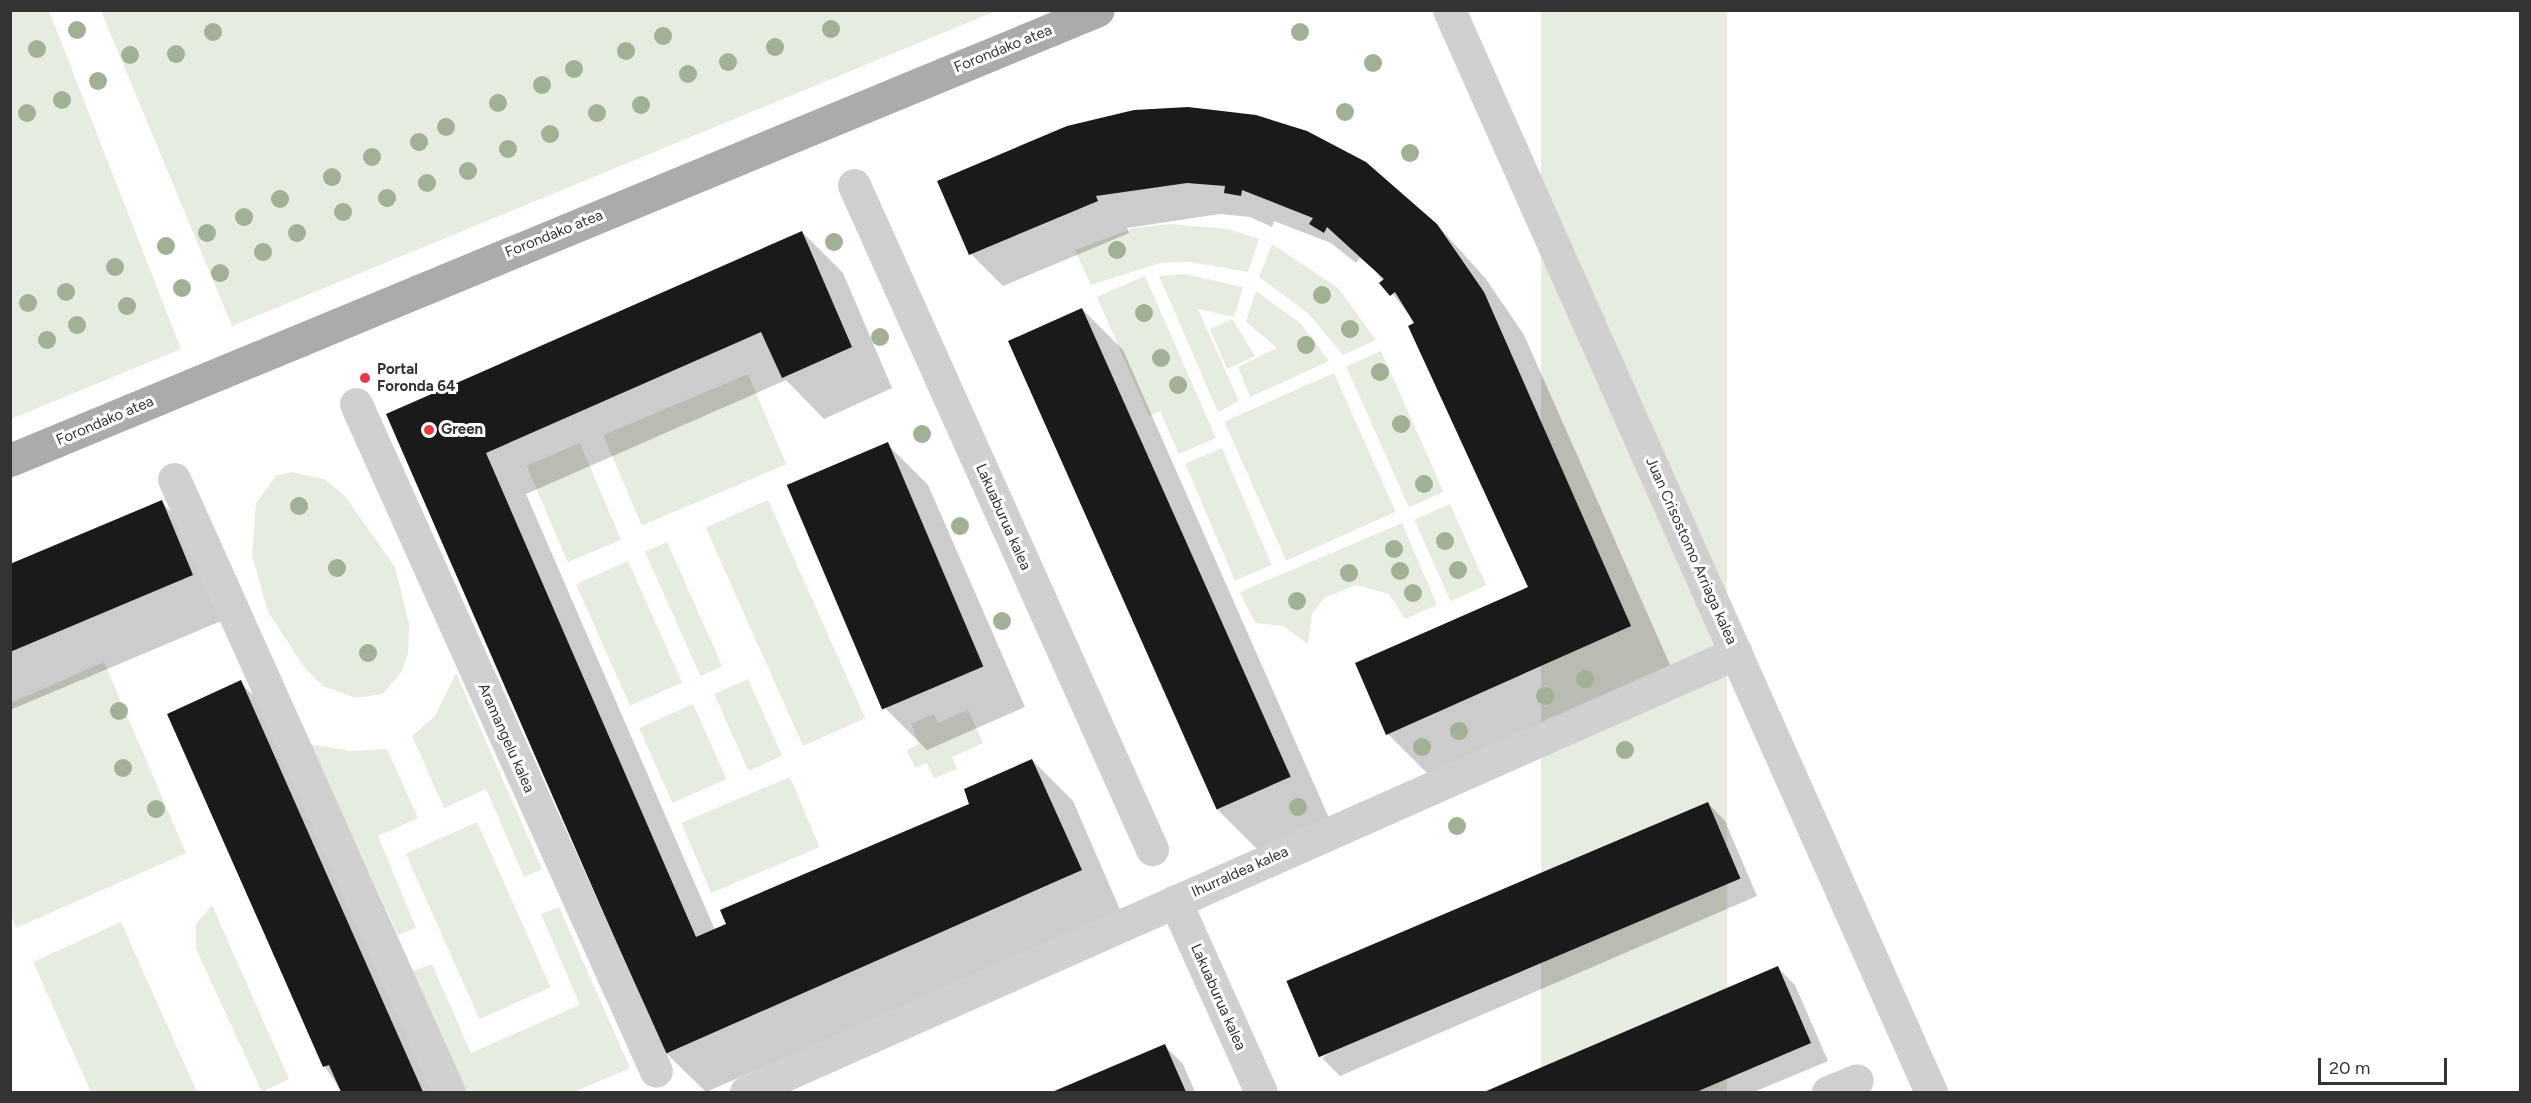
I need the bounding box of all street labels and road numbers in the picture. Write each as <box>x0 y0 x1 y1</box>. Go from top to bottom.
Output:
street label: Forondako atea <box>951 21 1055 77</box>
street label: Forondako atea <box>502 206 606 262</box>
street label: Forondako atea <box>54 392 156 450</box>
street label: Juan Crisostomo Arriaga kalea <box>1642 455 1740 647</box>
street label: Lakuaburua kalea <box>971 461 1035 573</box>
street label: Aramangelu kalea <box>474 680 538 796</box>
street label: Ihurraldea kalea <box>1189 843 1291 901</box>
street label: Lakuaburua kalea <box>1186 941 1250 1053</box>

